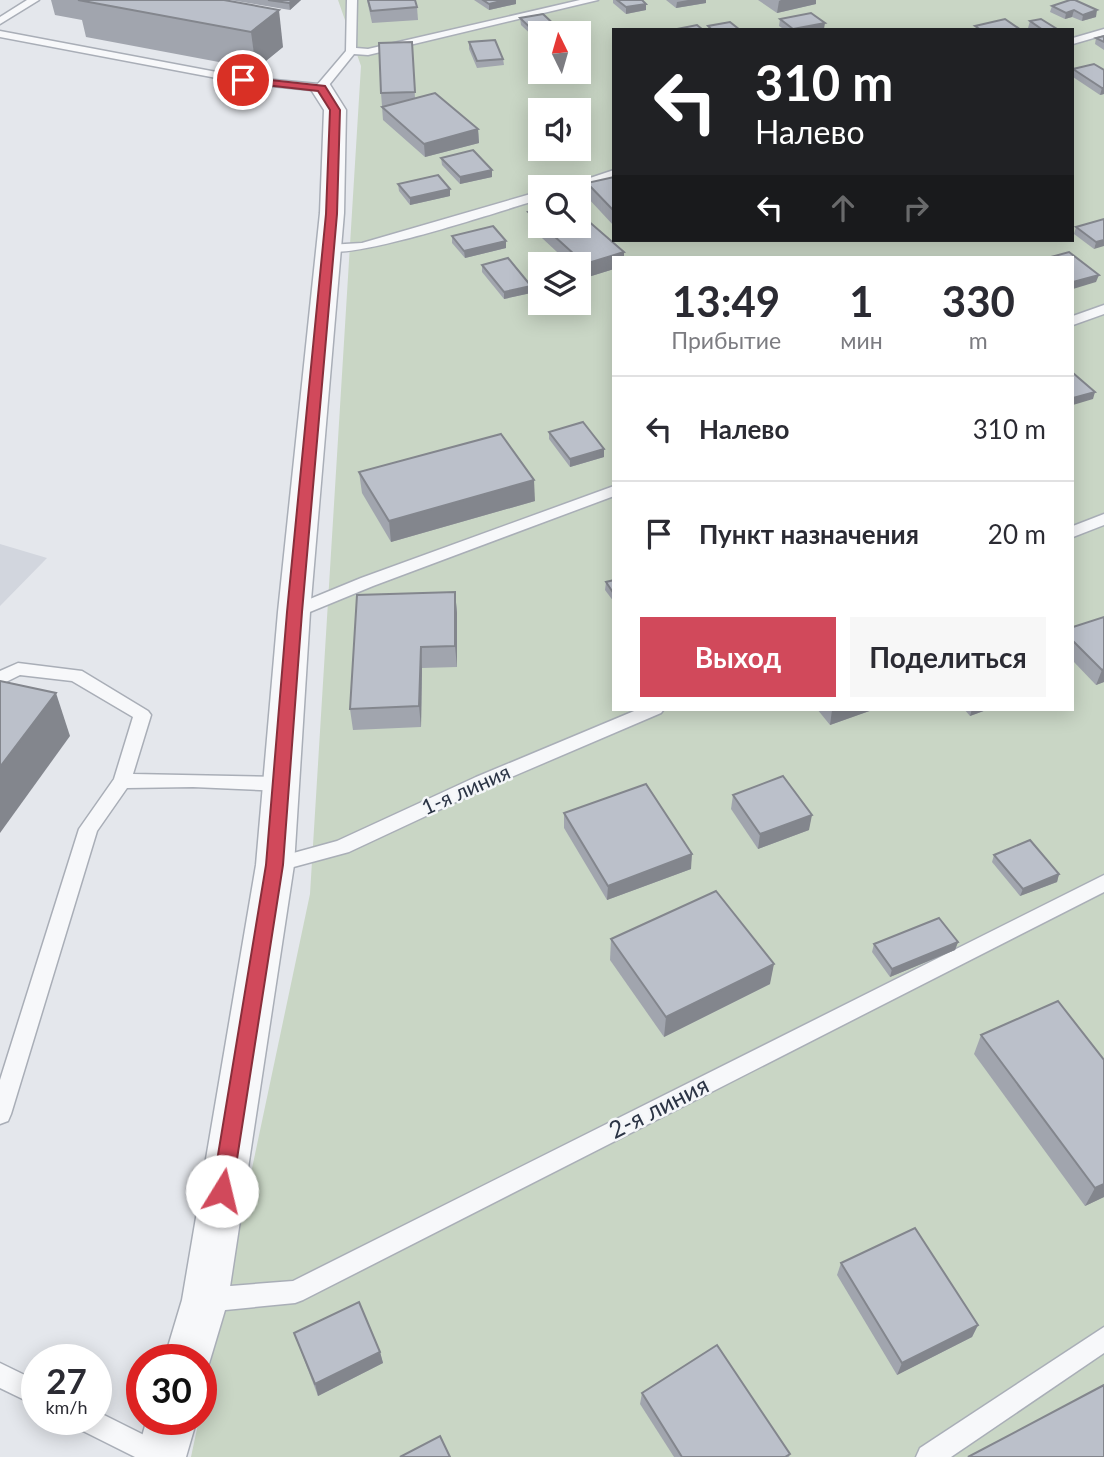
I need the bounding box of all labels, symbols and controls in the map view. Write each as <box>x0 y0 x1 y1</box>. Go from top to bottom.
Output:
north arrow <box>528 21 592 84</box>
map controls <box>528 21 591 315</box>
pin <box>213 50 273 110</box>
text: 310 m <box>755 53 893 111</box>
icon: left <box>640 56 731 147</box>
icon: arrive <box>224 61 262 99</box>
button: sound <box>528 98 591 161</box>
text: Налево <box>755 112 865 151</box>
button: search <box>528 175 591 238</box>
icon: left <box>751 189 789 227</box>
icon: ahead <box>824 189 862 227</box>
icon: right <box>897 189 935 227</box>
button: layers <box>528 252 591 315</box>
text: 13:49 <box>672 276 780 326</box>
text: 1 <box>849 276 874 326</box>
text: 330 <box>942 276 1015 326</box>
text: Прибытие <box>671 326 781 354</box>
text: мин <box>840 326 883 354</box>
text: m <box>969 326 988 354</box>
icon: left <box>640 410 678 448</box>
text: Налево <box>699 413 789 445</box>
text: 310 m <box>973 413 1046 445</box>
icon: arrive <box>640 515 678 553</box>
text: Пункт назначения <box>699 518 919 550</box>
text: 20 m <box>988 518 1046 550</box>
button: Выход <box>640 617 836 697</box>
button: Поделиться <box>850 617 1046 697</box>
street label: 1-я линия <box>417 758 514 819</box>
street label: 2-я линия <box>604 1069 713 1144</box>
position arrow <box>185 1154 259 1228</box>
speed limit sign: 30 <box>126 1344 217 1435</box>
text: 27 <box>46 1359 87 1401</box>
text: km/h <box>45 1396 88 1418</box>

